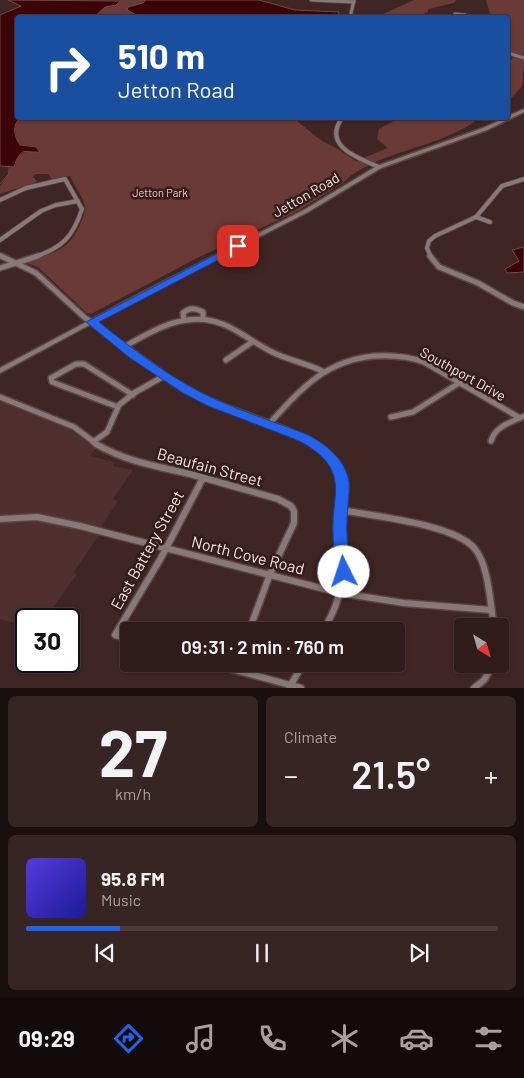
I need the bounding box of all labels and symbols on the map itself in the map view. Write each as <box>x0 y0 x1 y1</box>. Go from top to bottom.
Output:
street label: Jetton Road <box>269 169 342 221</box>
park label: Jetton Park <box>132 186 188 199</box>
pin <box>217 225 259 267</box>
street label: Southport Drive <box>417 343 509 404</box>
street label: Beaufain Street <box>155 443 265 490</box>
street label: East Battery Street <box>106 487 187 613</box>
street label: North Cove Road <box>190 531 307 578</box>
position arrow <box>317 545 369 597</box>
speed limit sign: 30 <box>15 608 80 673</box>
north arrow <box>454 618 509 672</box>

